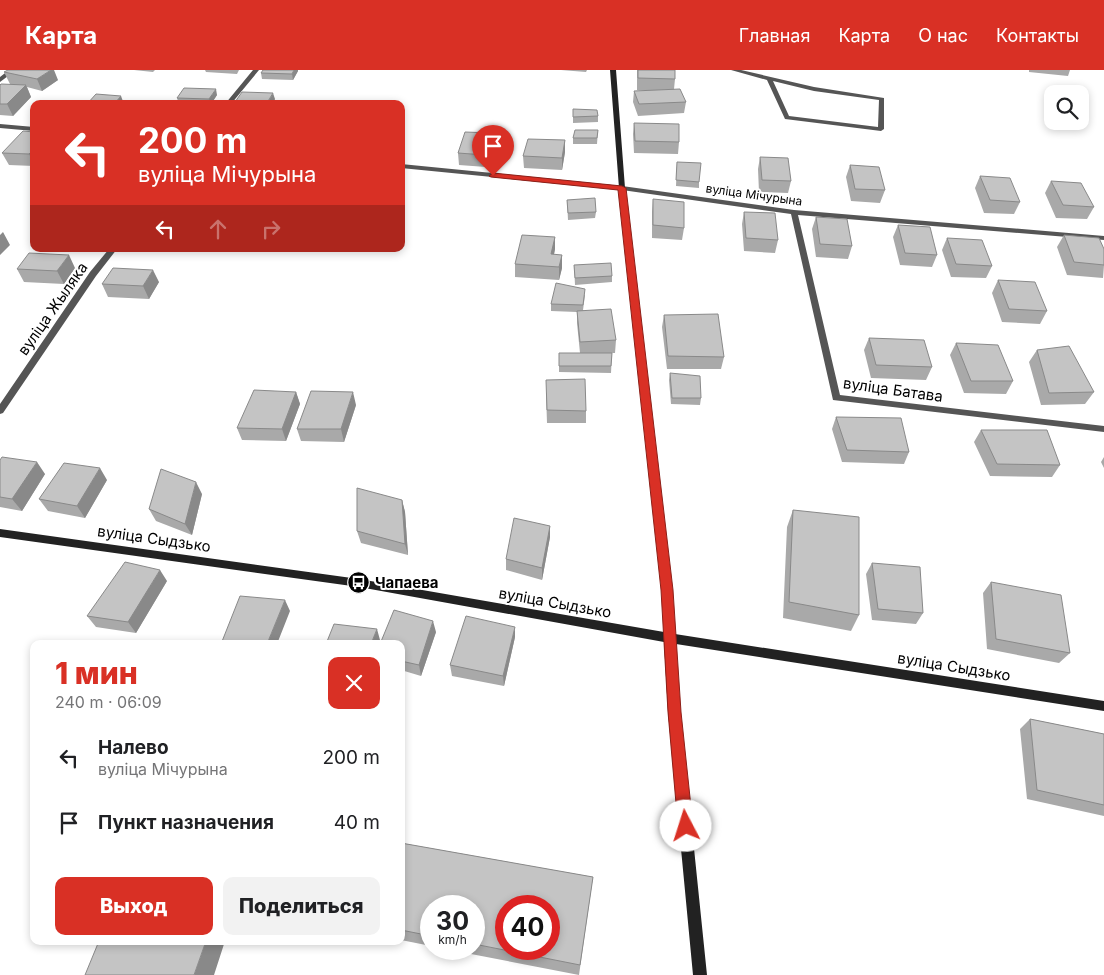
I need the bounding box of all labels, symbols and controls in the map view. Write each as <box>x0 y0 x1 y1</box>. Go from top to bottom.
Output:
text: Карта <box>25 21 97 50</box>
text: Главная <box>739 25 810 46</box>
text: Карта <box>838 25 890 46</box>
text: О нас <box>918 25 968 46</box>
text: Контакты <box>996 25 1079 46</box>
map controls <box>1044 85 1089 130</box>
button: search <box>1044 85 1089 130</box>
text: 200 m <box>138 119 247 161</box>
icon: left <box>55 120 120 185</box>
pin <box>472 125 514 176</box>
icon: arrive <box>479 132 507 160</box>
text: вуліца Мічурына <box>138 161 316 187</box>
street label: вуліца Мічурына <box>705 180 803 209</box>
icon: left <box>151 215 179 243</box>
icon: ahead <box>204 215 232 243</box>
icon: right <box>257 215 285 243</box>
street label: вуліца Жыляка <box>14 259 92 359</box>
street label: вуліца Батава <box>842 373 944 406</box>
street label: вуліца Сыдзько <box>96 521 212 556</box>
bus stop icon: Чапаева <box>347 571 371 595</box>
place label: Чапаева <box>375 573 439 592</box>
street label: вуліца Сыдзько <box>497 583 613 622</box>
street label: вуліца Сыдзько <box>896 648 1012 685</box>
text: 1 мин <box>55 655 138 691</box>
button: close <box>328 657 380 709</box>
text: 240 m · 06:09 <box>55 692 162 712</box>
text: Налево <box>98 736 169 759</box>
icon: left <box>55 744 83 772</box>
text: 200 m <box>322 746 380 769</box>
text: вуліца Мічурына <box>98 759 228 779</box>
position arrow <box>659 799 711 851</box>
icon: arrive <box>55 809 83 837</box>
text: Пункт назначения <box>98 811 274 834</box>
text: 40 m <box>334 811 380 834</box>
button: Выход <box>55 877 213 935</box>
button: Поделиться <box>223 877 380 935</box>
speed limit sign: 40 <box>495 895 560 960</box>
text: 30 <box>436 906 469 936</box>
text: km/h <box>438 932 467 947</box>

